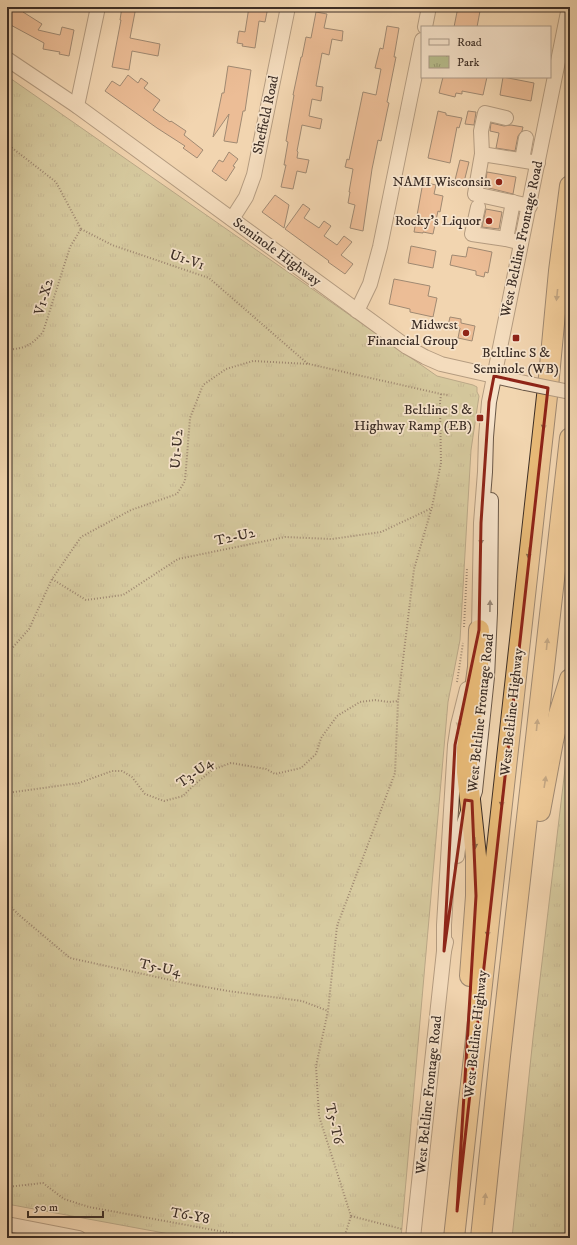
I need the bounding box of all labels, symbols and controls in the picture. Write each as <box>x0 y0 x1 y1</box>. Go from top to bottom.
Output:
legend <box>421 26 551 78</box>
text: Road <box>457 35 482 50</box>
text: Park <box>457 55 479 70</box>
street label: Sheffield Road <box>249 74 283 156</box>
street label: West Beltline Frontage Road <box>496 159 547 320</box>
place label: NAMI Wisconsin <box>392 173 492 191</box>
marker: NAMI Wisconsin <box>494 177 504 187</box>
place label: Rocky's Liquor <box>395 212 482 230</box>
street label: Seminole Highway <box>229 214 325 290</box>
marker: Rocky's Liquor <box>484 216 494 226</box>
street label: U1-V1 <box>167 246 207 274</box>
street label: V1-X2 <box>30 277 58 318</box>
one-way arrow <box>554 289 560 301</box>
place label: Midwest Financial Group <box>367 316 459 350</box>
marker: Midwest Financial Group <box>461 328 471 338</box>
marker: Beltline S & Seminole (WB) <box>511 333 521 343</box>
place label: Beltline S & Seminole (WB) <box>473 344 559 378</box>
place label: Beltline S & Highway Ramp (EB) <box>354 401 472 435</box>
marker: Beltline S & Highway Ramp (EB) <box>475 413 485 423</box>
one-way arrow <box>541 418 547 430</box>
street label: U1-U2 <box>167 429 187 469</box>
street label: T2-U2 <box>213 524 257 550</box>
one-way arrow <box>478 533 484 546</box>
one-way arrow <box>526 547 533 559</box>
one-way arrow <box>487 599 493 612</box>
street label: West Beltline Frontage Road <box>464 633 498 794</box>
one-way arrow <box>543 638 550 650</box>
street label: West Beltline Highway <box>496 647 528 778</box>
one-way arrow <box>456 716 462 728</box>
one-way arrow <box>534 719 541 731</box>
street label: T3-U4 <box>173 753 217 792</box>
one-way arrow <box>542 776 548 788</box>
one-way arrow <box>499 795 505 807</box>
one-way arrow <box>472 837 479 849</box>
one-way arrow <box>485 925 491 937</box>
street label: T5-U4 <box>138 955 183 981</box>
street label: West Beltline Highway <box>460 969 492 1100</box>
street label: West Beltline Frontage Road <box>412 1015 446 1176</box>
street label: T5-T6 <box>321 1102 348 1147</box>
scale bar <box>28 1193 103 1219</box>
one-way arrow <box>482 1193 489 1205</box>
text: 50 m <box>34 1200 58 1215</box>
street label: T6-Y8 <box>169 1204 211 1228</box>

